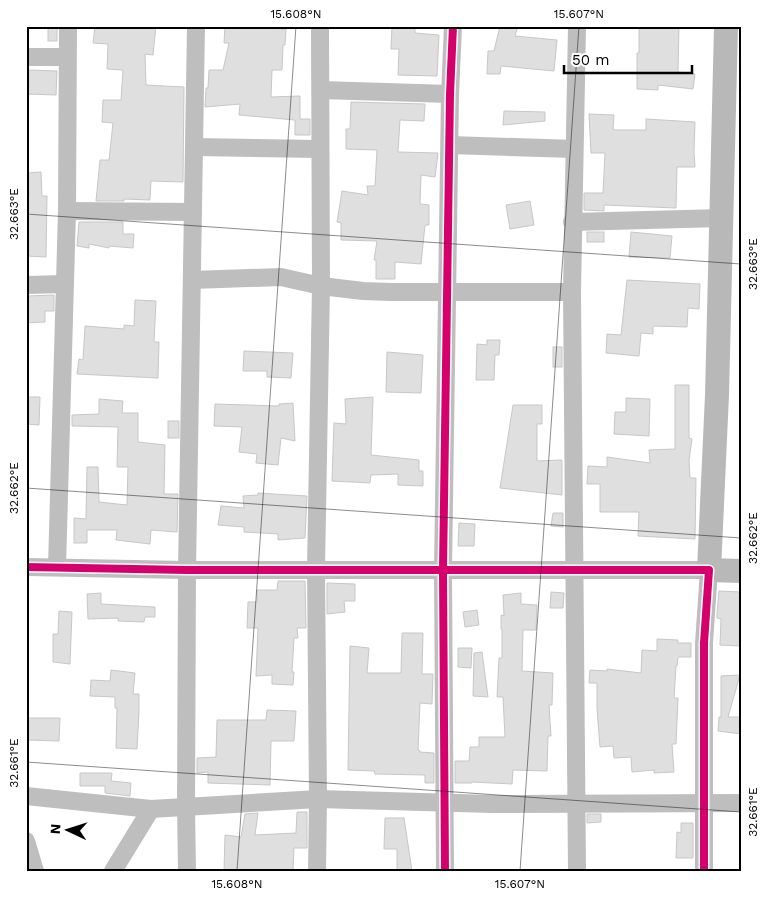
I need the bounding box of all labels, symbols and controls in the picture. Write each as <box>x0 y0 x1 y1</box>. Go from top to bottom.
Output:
text: 15.608°N <box>270 7 322 21</box>
text: 15.607°N <box>554 7 604 21</box>
scale bar <box>564 42 692 74</box>
text: 50 m <box>572 51 609 69</box>
text: 32.663°E <box>7 188 21 240</box>
text: 32.663°E <box>746 238 760 290</box>
text: 32.662°E <box>7 462 21 514</box>
text: 32.662°E <box>746 512 760 564</box>
text: 32.661°E <box>7 738 21 788</box>
text: 32.661°E <box>746 787 760 837</box>
north arrow <box>42 804 92 854</box>
text: N <box>47 823 63 835</box>
text: 15.608°N <box>211 877 263 891</box>
text: 15.607°N <box>495 877 545 891</box>

